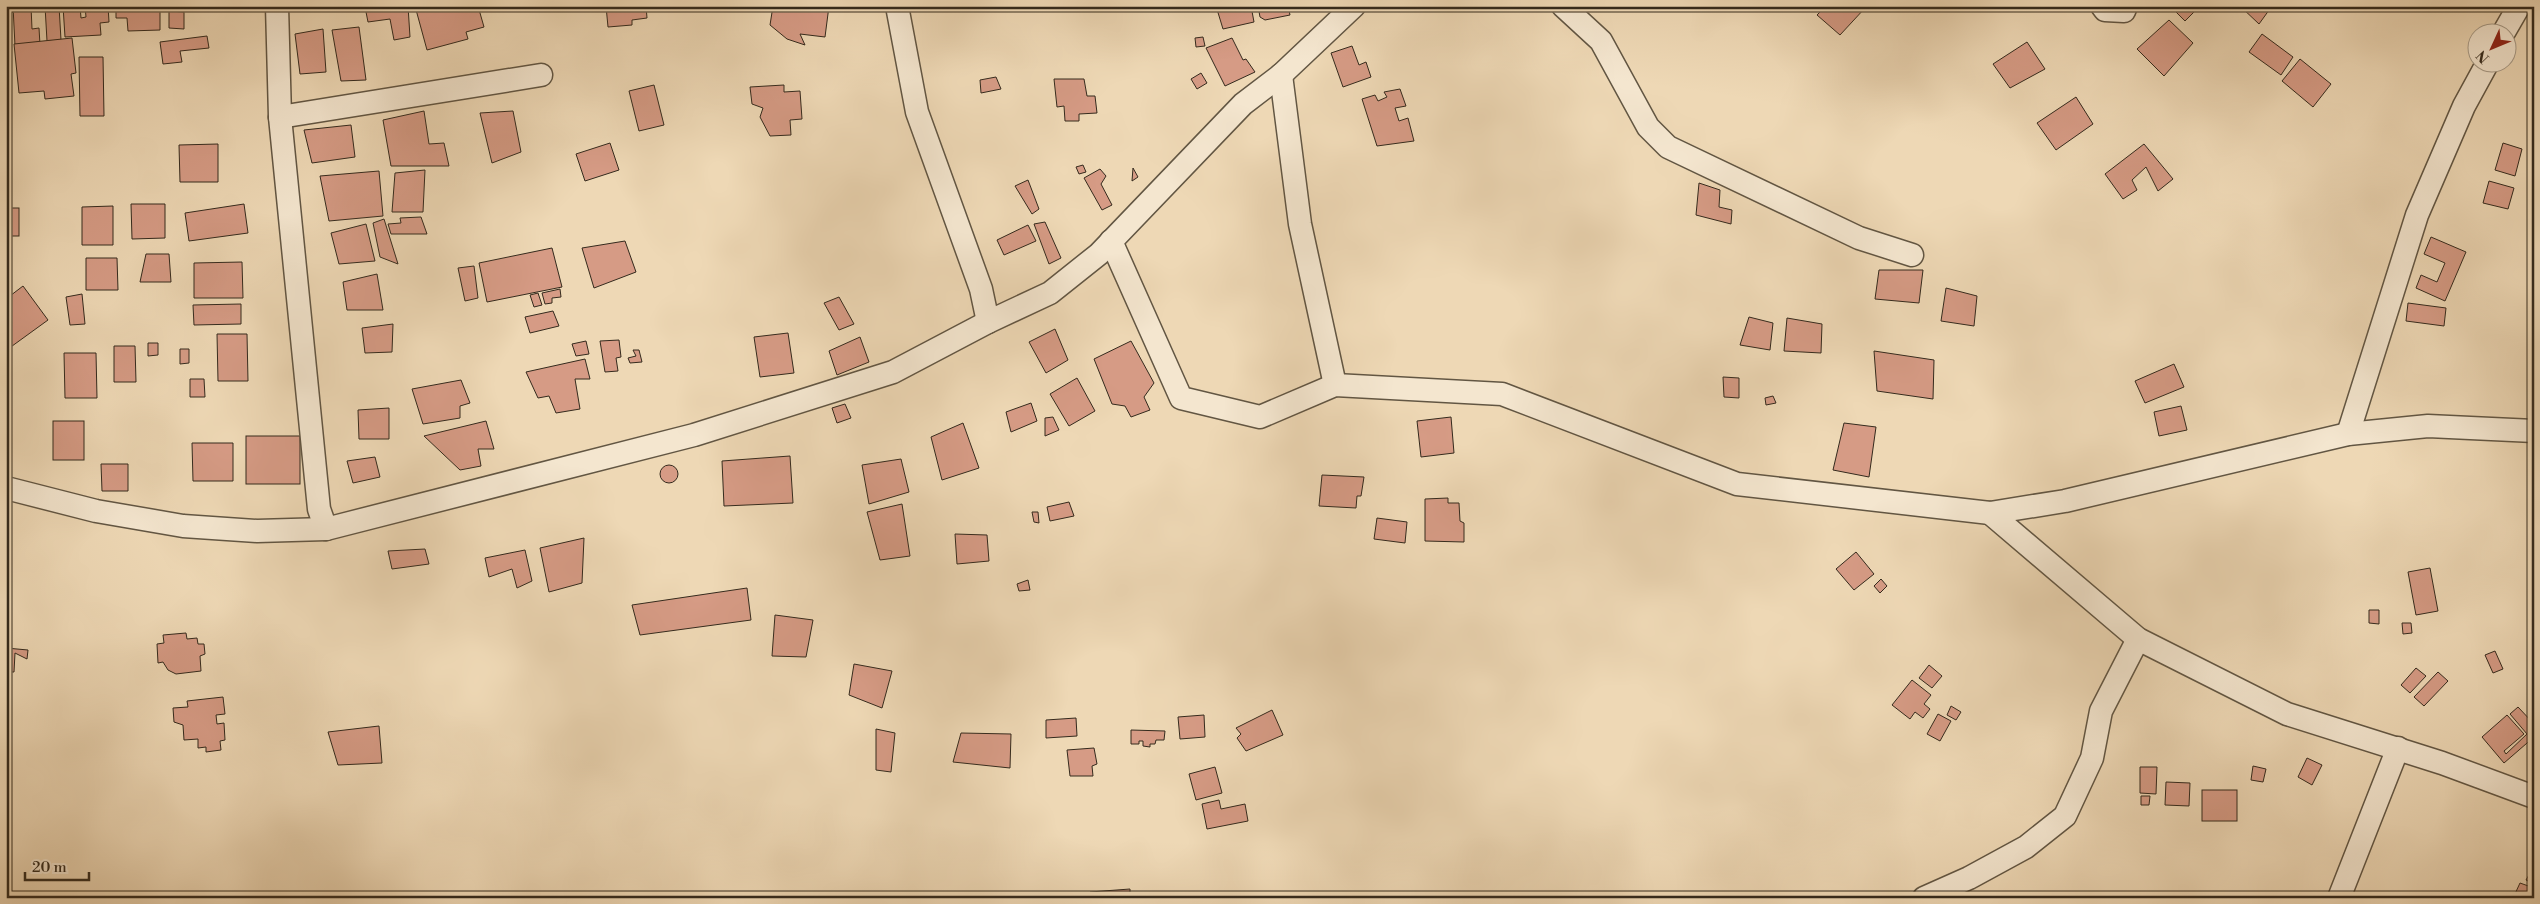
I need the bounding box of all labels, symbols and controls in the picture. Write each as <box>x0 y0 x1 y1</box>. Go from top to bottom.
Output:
north arrow <box>2468 22 2518 72</box>
text: N <box>2473 46 2494 67</box>
scale bar <box>25 849 89 881</box>
text: 20 m <box>32 858 67 877</box>

